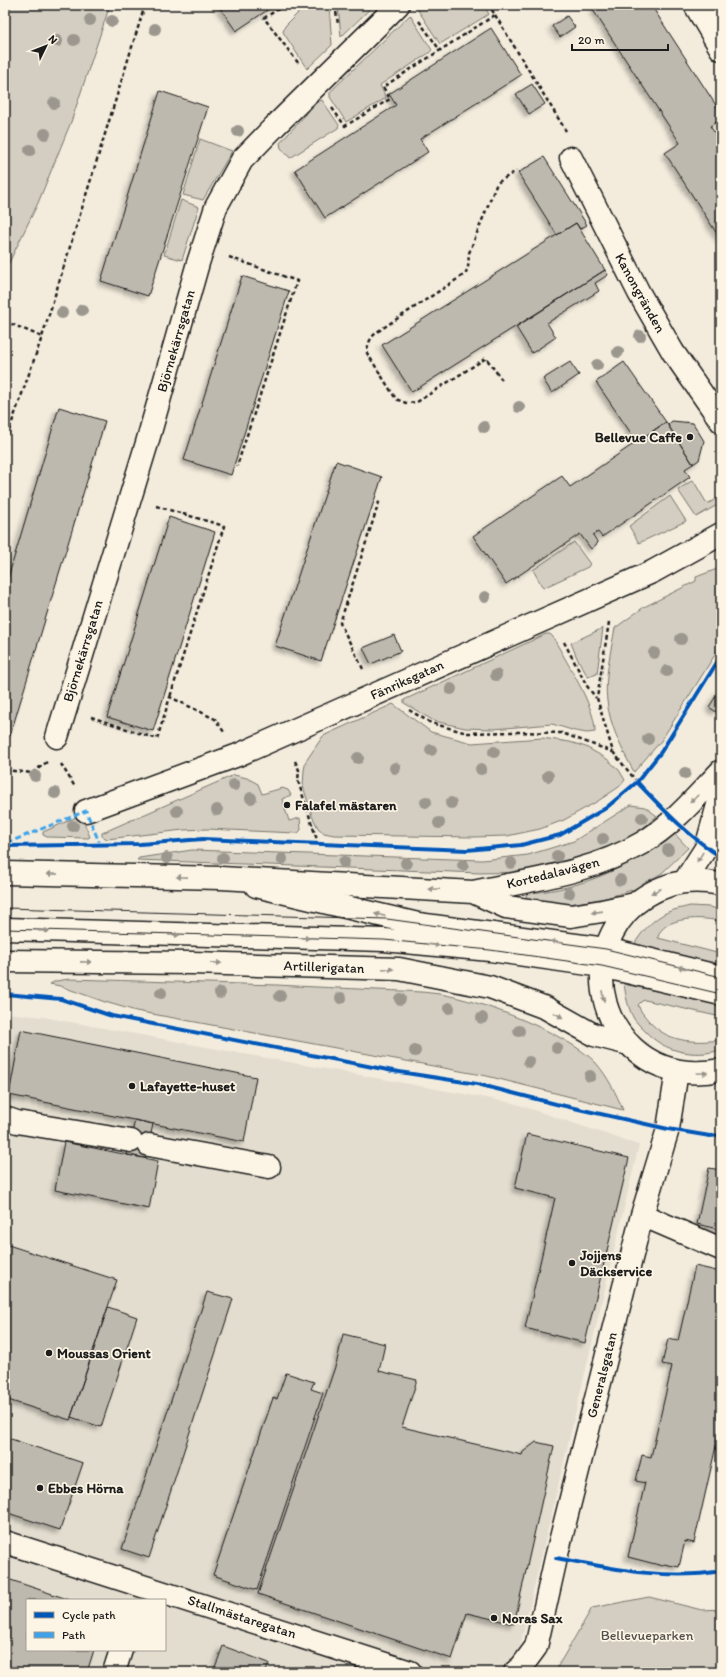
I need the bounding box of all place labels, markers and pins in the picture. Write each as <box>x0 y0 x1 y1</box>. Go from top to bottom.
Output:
place label: Bellevue Caffe <box>595 429 682 446</box>
marker: Bellevue Caffe <box>685 432 695 442</box>
place label: Falafel mästaren <box>295 797 397 814</box>
marker: Falafel mästaren <box>282 800 292 810</box>
place label: Lafayette-huset <box>140 1078 236 1095</box>
marker: Lafayette-huset <box>127 1081 137 1091</box>
place label: Jojjens Däckservice <box>579 1247 652 1280</box>
marker: Jojjens Däckservice <box>567 1258 577 1268</box>
place label: Moussas Orient <box>57 1345 151 1362</box>
marker: Moussas Orient <box>44 1348 54 1358</box>
place label: Ebbes Hörna <box>48 1480 124 1497</box>
marker: Ebbes Hörna <box>35 1483 45 1493</box>
place label: Noras Sax <box>502 1610 564 1627</box>
marker: Noras Sax <box>489 1613 499 1623</box>

